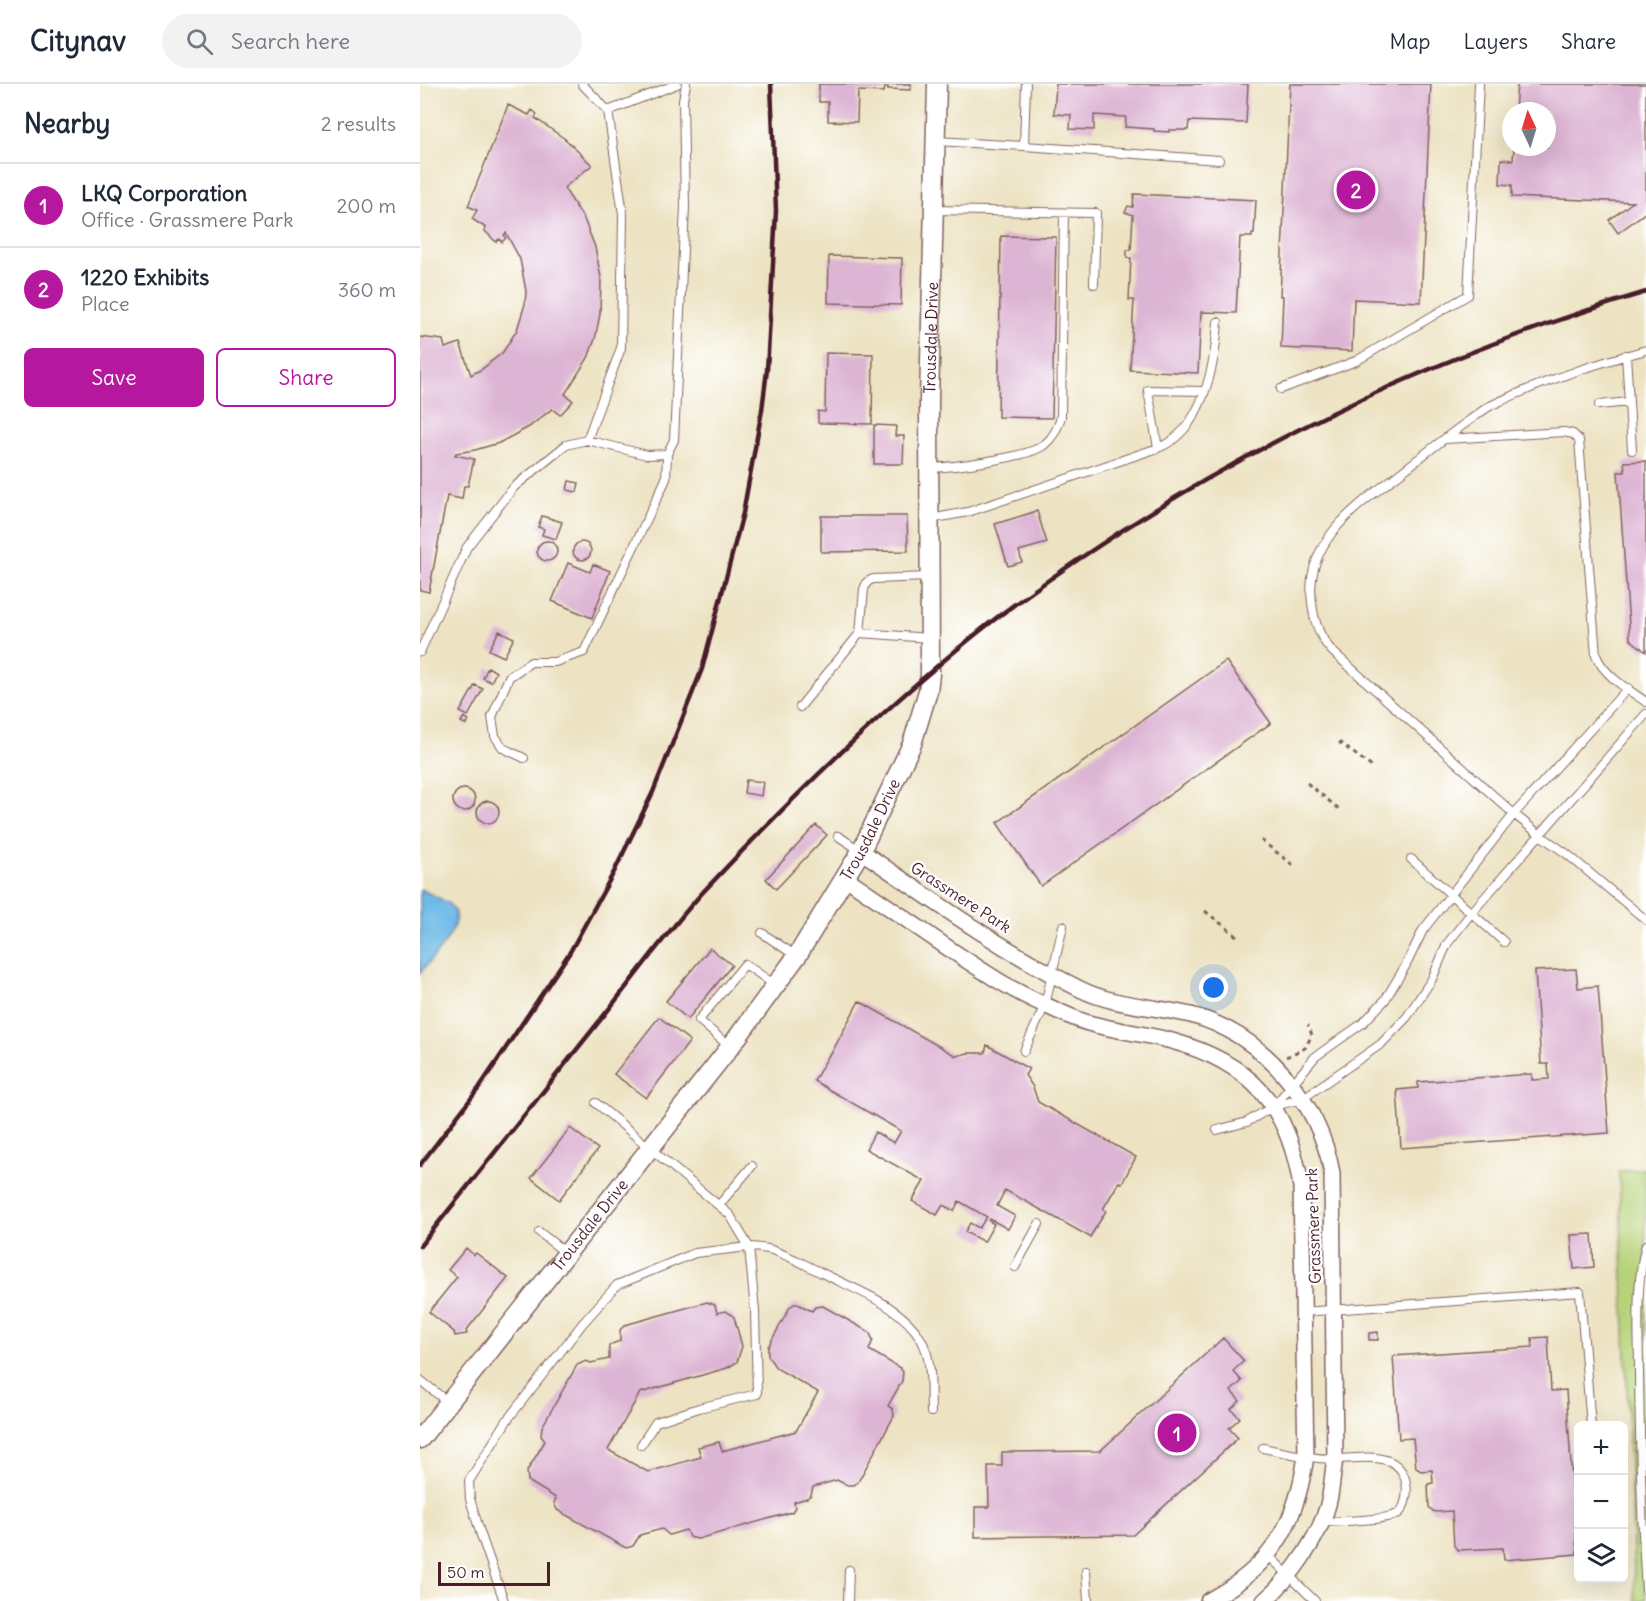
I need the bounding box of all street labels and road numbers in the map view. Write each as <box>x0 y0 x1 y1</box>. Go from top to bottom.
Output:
street label: Trousdale Drive <box>919 282 942 394</box>
street label: Trousdale Drive <box>835 775 904 884</box>
street label: Grassmere Park <box>907 857 1015 937</box>
street label: Grassmere Park <box>1301 1168 1325 1284</box>
street label: Trousdale Drive <box>547 1175 632 1275</box>

